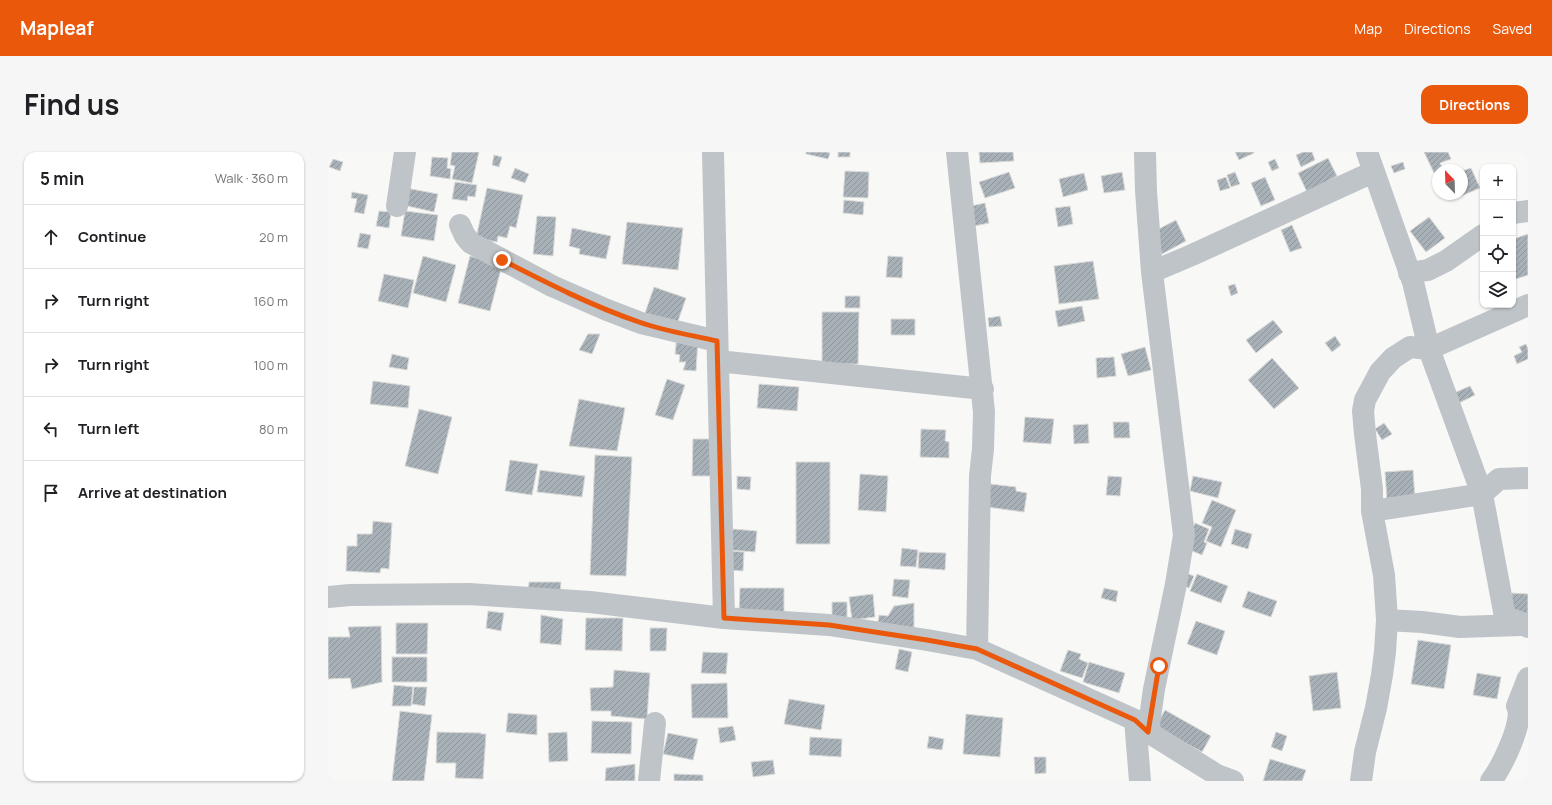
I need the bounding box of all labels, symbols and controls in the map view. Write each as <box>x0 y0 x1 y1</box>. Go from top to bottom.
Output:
text: Mapleaf <box>20 15 94 41</box>
text: Map <box>1354 19 1382 38</box>
text: Directions <box>1404 19 1471 38</box>
text: Saved <box>1493 19 1532 38</box>
text: Find us <box>24 85 119 123</box>
button: Directions <box>1421 85 1528 124</box>
north arrow <box>1432 164 1468 200</box>
map controls <box>1480 164 1516 308</box>
button: + <box>1480 164 1516 200</box>
text: 5 min <box>40 167 84 190</box>
text: Walk · 360 m <box>215 169 288 187</box>
button: − <box>1480 200 1516 236</box>
icon: ahead <box>40 226 62 248</box>
text: Continue <box>78 226 146 247</box>
text: 20 m <box>259 228 288 246</box>
button: locate <box>1480 236 1516 272</box>
route end <box>493 251 511 269</box>
button: layers <box>1480 272 1516 308</box>
icon: right <box>40 290 62 312</box>
text: Turn right <box>78 290 149 311</box>
text: 160 m <box>253 292 288 310</box>
icon: right <box>40 354 62 376</box>
text: Turn right <box>78 354 149 375</box>
text: 100 m <box>253 356 288 374</box>
icon: left <box>40 418 62 440</box>
text: Turn left <box>78 418 140 439</box>
text: 80 m <box>259 420 288 438</box>
icon: arrive <box>40 482 62 504</box>
text: Arrive at destination <box>78 482 227 503</box>
route start <box>1150 657 1168 675</box>

